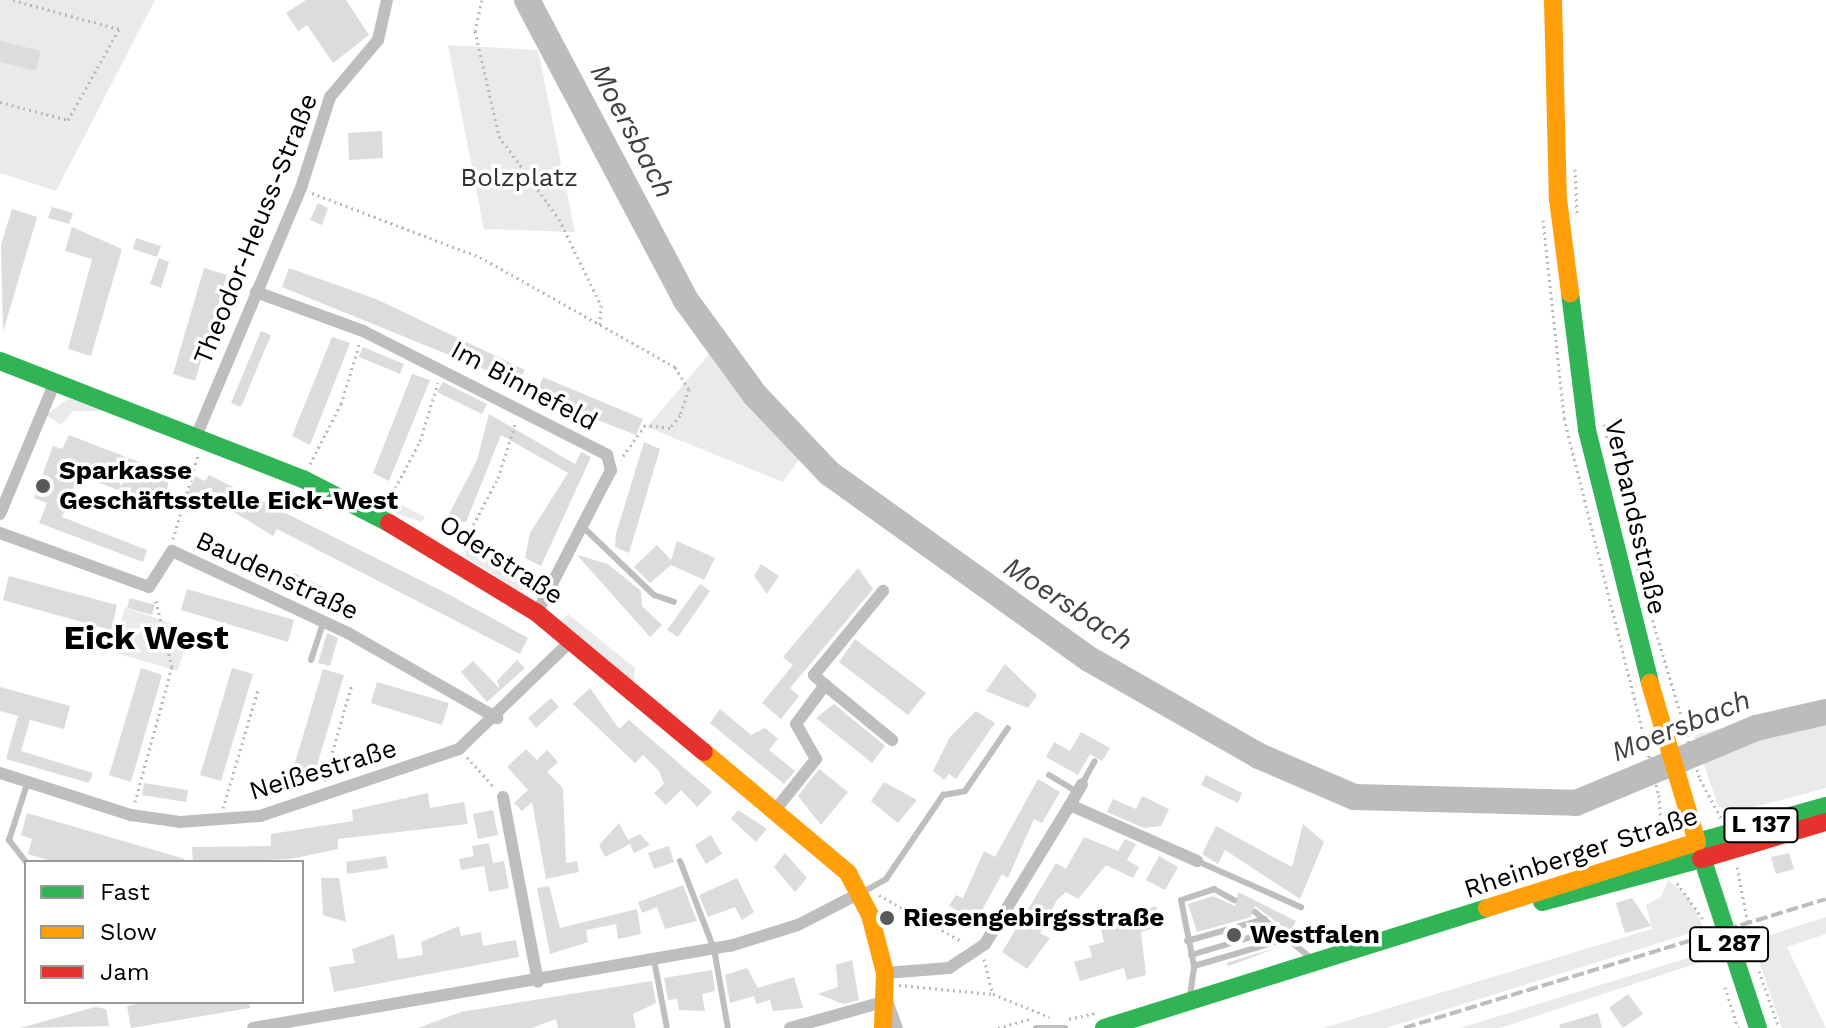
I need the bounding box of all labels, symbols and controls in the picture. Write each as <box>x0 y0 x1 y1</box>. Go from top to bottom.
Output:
water label: Moersbach <box>583 58 681 204</box>
street label: Theodor-Heuss-Straße <box>187 89 325 369</box>
park label: Bolzplatz <box>460 162 578 194</box>
street label: Im Binnefeld <box>445 334 603 438</box>
street label: Verbandsstraße <box>1597 417 1673 617</box>
place label: Sparkasse Geschäftsstelle Eick-West <box>59 455 398 516</box>
marker: Sparkasse Geschäftsstelle Eick-West <box>34 477 52 495</box>
street label: Oderstraße <box>433 508 569 612</box>
street label: Baudenstraße <box>191 525 363 627</box>
water label: Moersbach <box>997 550 1139 658</box>
district label: Eick West <box>63 618 229 658</box>
water label: Moersbach <box>1607 683 1755 769</box>
street label: Neißestraße <box>246 733 400 807</box>
street label: Rheinberger Straße <box>1460 800 1702 906</box>
road number: L 137 <box>1723 805 1799 845</box>
legend <box>24 860 304 1004</box>
text: Fast <box>100 878 150 906</box>
place label: Riesengebirgsstraße <box>903 902 1164 934</box>
marker: Riesengebirgsstraße <box>878 909 896 927</box>
text: Slow <box>100 918 157 946</box>
place label: Westfalen <box>1250 919 1380 951</box>
road number: L 287 <box>1687 924 1771 964</box>
marker: Westfalen <box>1225 926 1243 944</box>
text: Jam <box>100 958 150 986</box>

